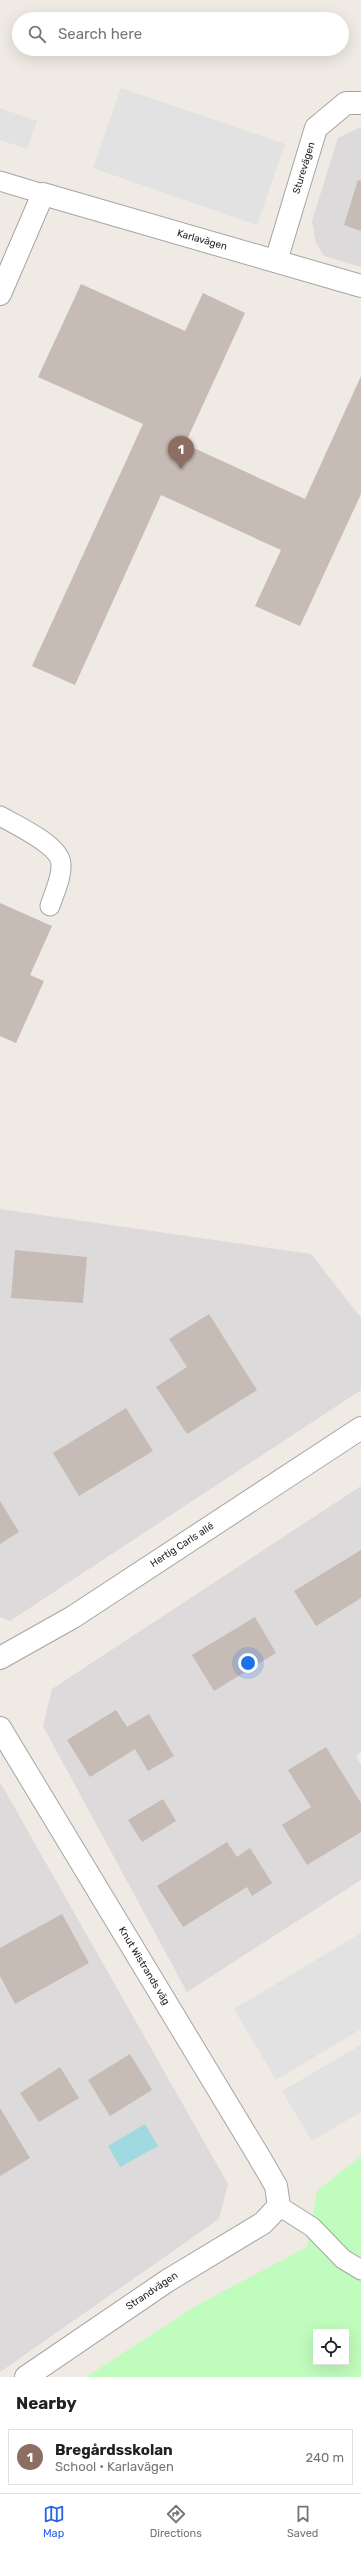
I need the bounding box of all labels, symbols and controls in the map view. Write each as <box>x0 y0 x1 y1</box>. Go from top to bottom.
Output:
search box <box>12 12 349 56</box>
icon: search <box>26 23 48 45</box>
text: Search here <box>58 25 142 43</box>
street label: Sturevägen <box>290 141 318 195</box>
street label: Karlavägen <box>176 227 228 253</box>
pin: 1 <box>168 436 194 469</box>
street label: Hertig Carls allé <box>148 1520 216 1570</box>
your location <box>238 1653 258 1673</box>
street label: Knut Wistrands väg <box>116 1925 172 2007</box>
street label: Strandvägen <box>124 2269 180 2313</box>
map controls <box>313 2329 349 2365</box>
button: locate <box>313 2329 349 2365</box>
text: Nearby <box>16 2393 77 2413</box>
text: Bregårdsskolan <box>55 2441 173 2459</box>
text: 1 <box>27 2450 33 2465</box>
text: 240 m <box>305 2450 344 2465</box>
text: School · Karlavägen <box>55 2459 174 2474</box>
tab: Map <box>43 2503 65 2540</box>
tab: Directions <box>150 2503 202 2540</box>
tab: Saved <box>287 2503 318 2540</box>

